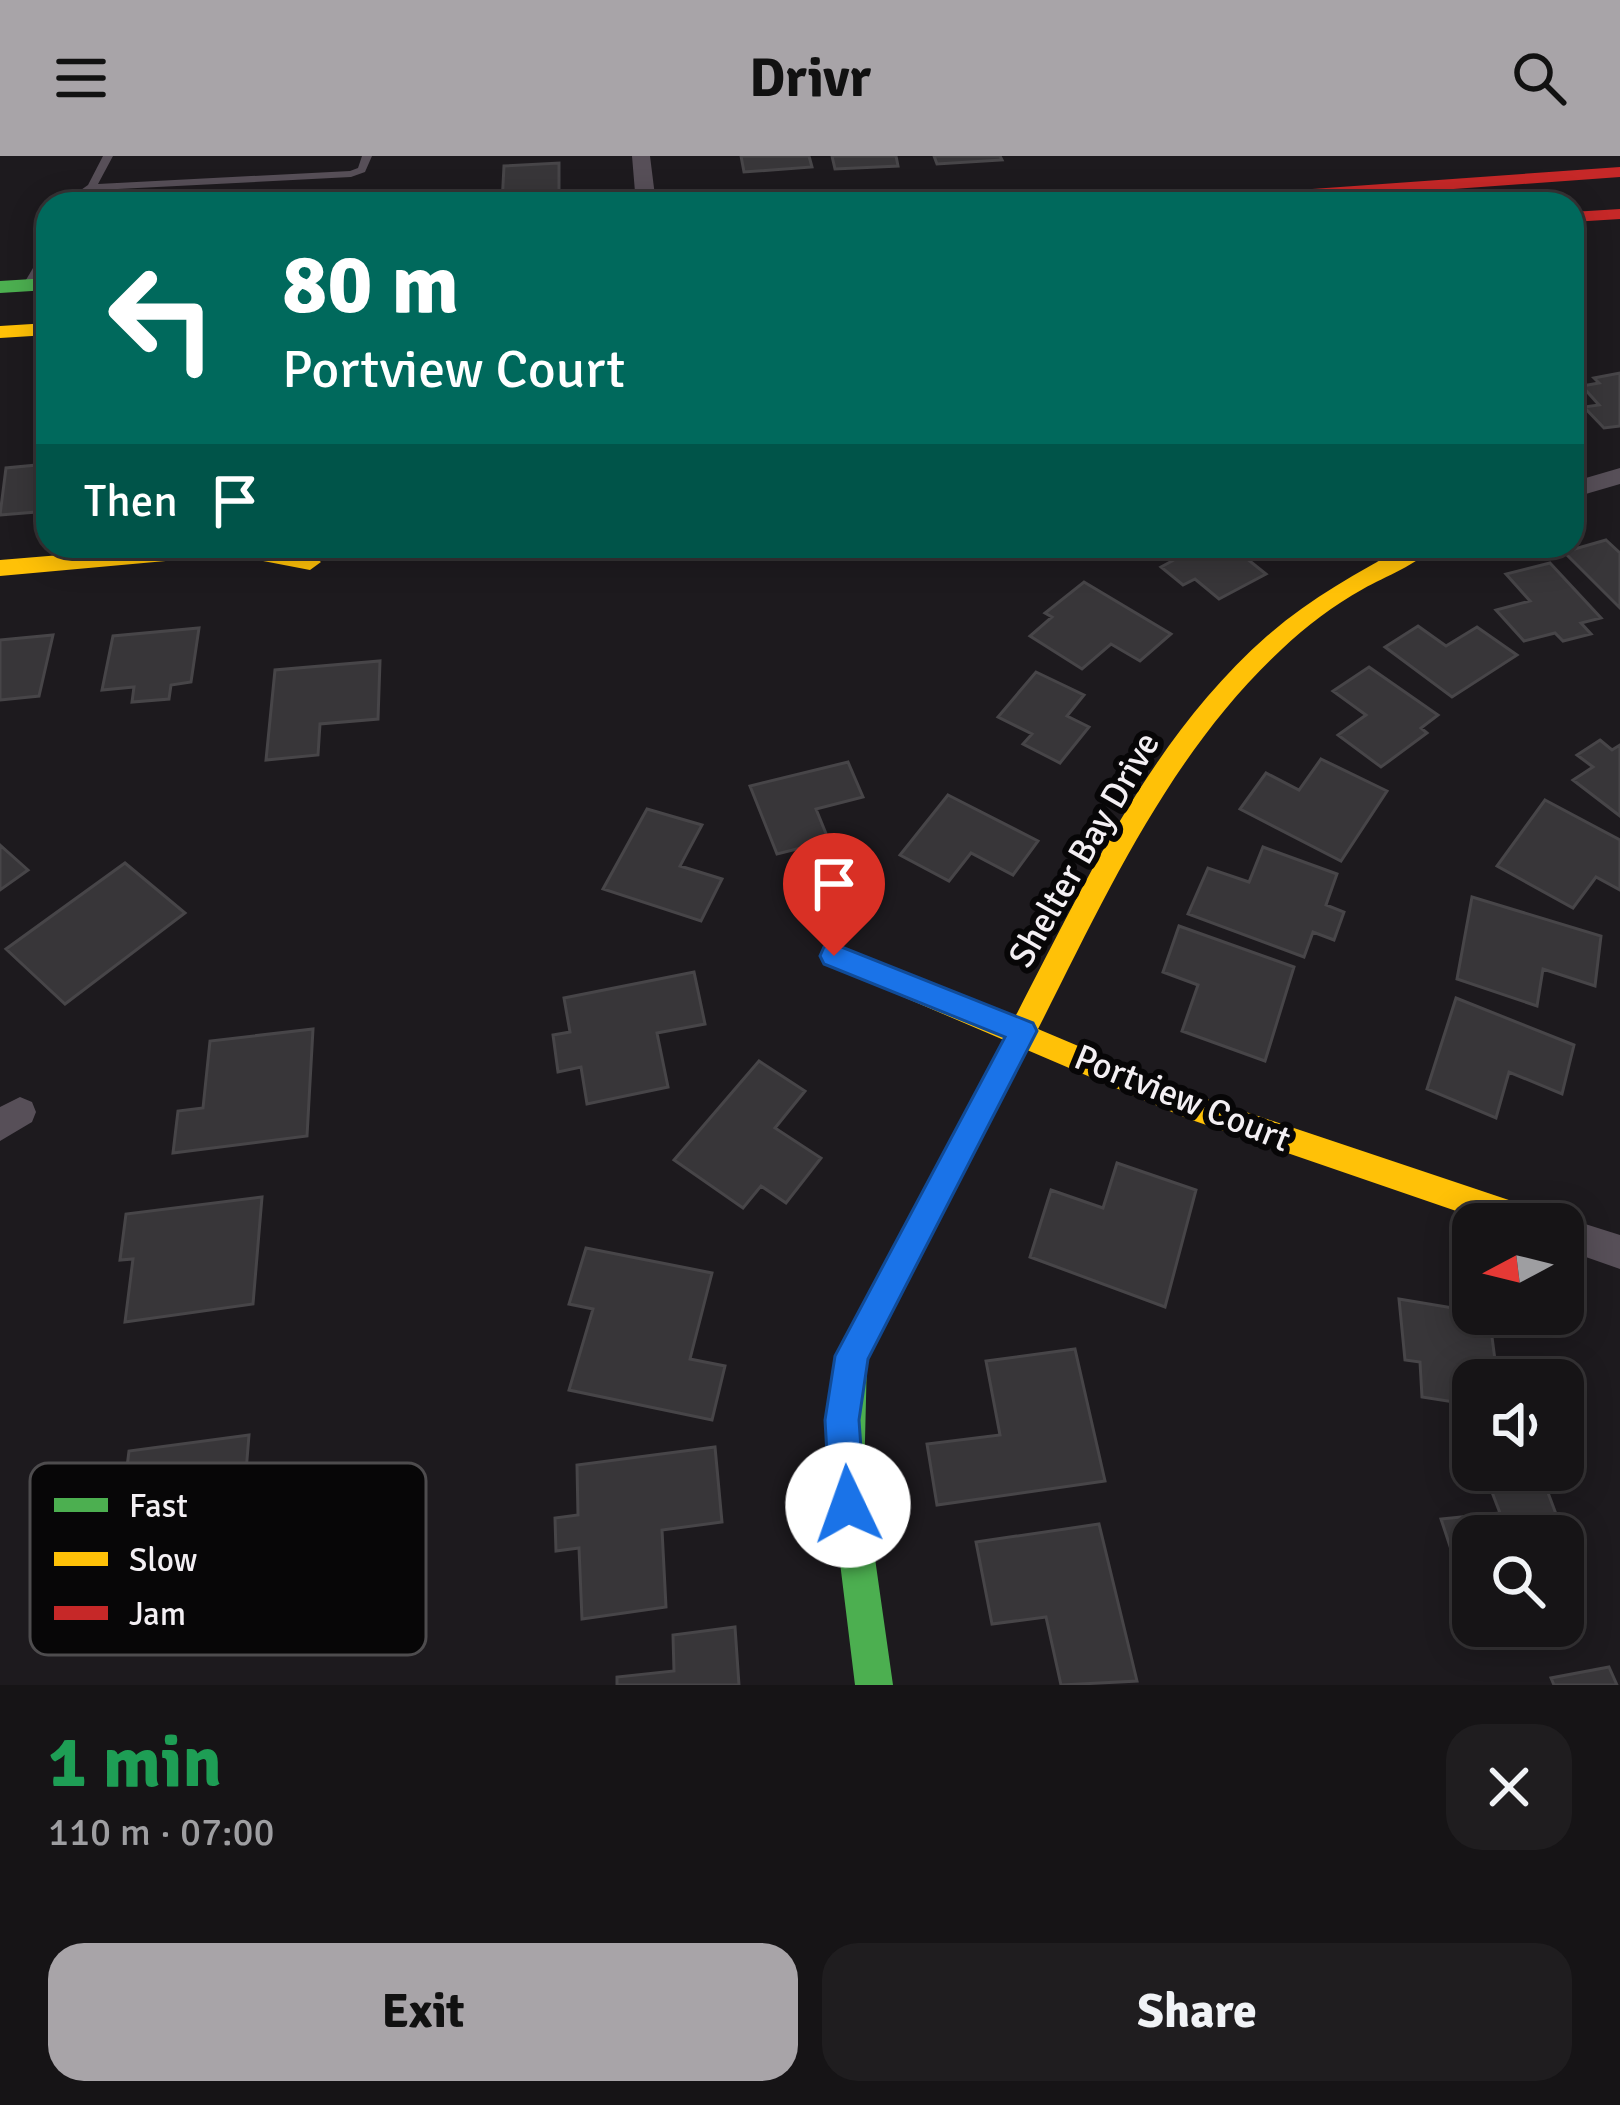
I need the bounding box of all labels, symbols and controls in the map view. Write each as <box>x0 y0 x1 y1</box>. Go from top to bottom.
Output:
icon: menu <box>48 45 114 111</box>
text: Drivr <box>749 45 871 112</box>
icon: search <box>1506 45 1572 111</box>
text: 80 m <box>282 233 459 337</box>
icon: left <box>84 240 240 396</box>
text: Portview Court <box>282 336 625 403</box>
icon: arrive <box>202 468 268 534</box>
text: Then <box>84 474 178 529</box>
street label: Shelter Bay Drive <box>999 724 1170 975</box>
pin <box>783 833 885 956</box>
icon: arrive <box>801 851 867 917</box>
street label: Portview Court <box>1068 1035 1297 1162</box>
north arrow <box>1452 1203 1584 1335</box>
map controls <box>1452 1203 1584 1647</box>
button: sound <box>1452 1359 1584 1491</box>
position arrow <box>785 1442 911 1568</box>
legend <box>30 1463 426 1655</box>
text: Fast <box>129 1486 188 1527</box>
button: search <box>1452 1515 1584 1647</box>
text: Slow <box>129 1540 198 1581</box>
text: Jam <box>129 1594 186 1635</box>
text: 1 min <box>48 1718 222 1807</box>
button: close <box>1446 1724 1572 1850</box>
text: 110 m · 07:00 <box>48 1808 275 1856</box>
button: Exit <box>48 1943 798 2081</box>
button: Share <box>822 1943 1572 2081</box>

